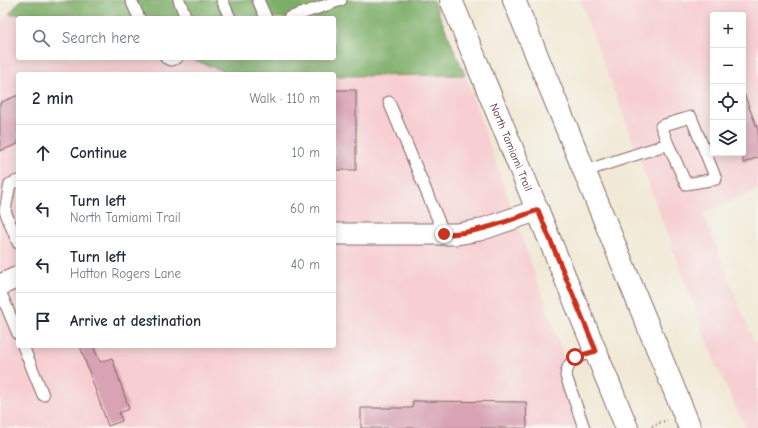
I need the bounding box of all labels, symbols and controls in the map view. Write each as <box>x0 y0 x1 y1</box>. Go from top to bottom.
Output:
map controls <box>710 12 746 156</box>
button: + <box>710 12 746 48</box>
search box <box>16 16 336 60</box>
icon: search <box>30 27 52 49</box>
text: Search here <box>62 29 140 47</box>
button: − <box>710 48 746 84</box>
button: locate <box>710 84 746 120</box>
text: 2 min <box>32 89 73 108</box>
text: Walk · 110 m <box>249 91 320 106</box>
street label: North Tamiami Trail <box>487 101 535 193</box>
button: layers <box>710 120 746 156</box>
icon: ahead <box>32 142 54 164</box>
text: Continue <box>70 144 127 162</box>
text: 10 m <box>292 145 320 160</box>
text: Turn left <box>70 192 126 210</box>
icon: left <box>32 198 54 220</box>
text: 60 m <box>290 201 320 216</box>
text: North Tamiami Trail <box>70 210 181 225</box>
route end <box>435 225 453 243</box>
text: Turn left <box>70 248 126 266</box>
icon: left <box>32 254 54 276</box>
text: 40 m <box>291 257 320 272</box>
text: Hatton Rogers Lane <box>70 266 181 281</box>
icon: arrive <box>32 310 54 332</box>
text: Arrive at destination <box>70 312 201 330</box>
route start <box>566 348 584 366</box>

